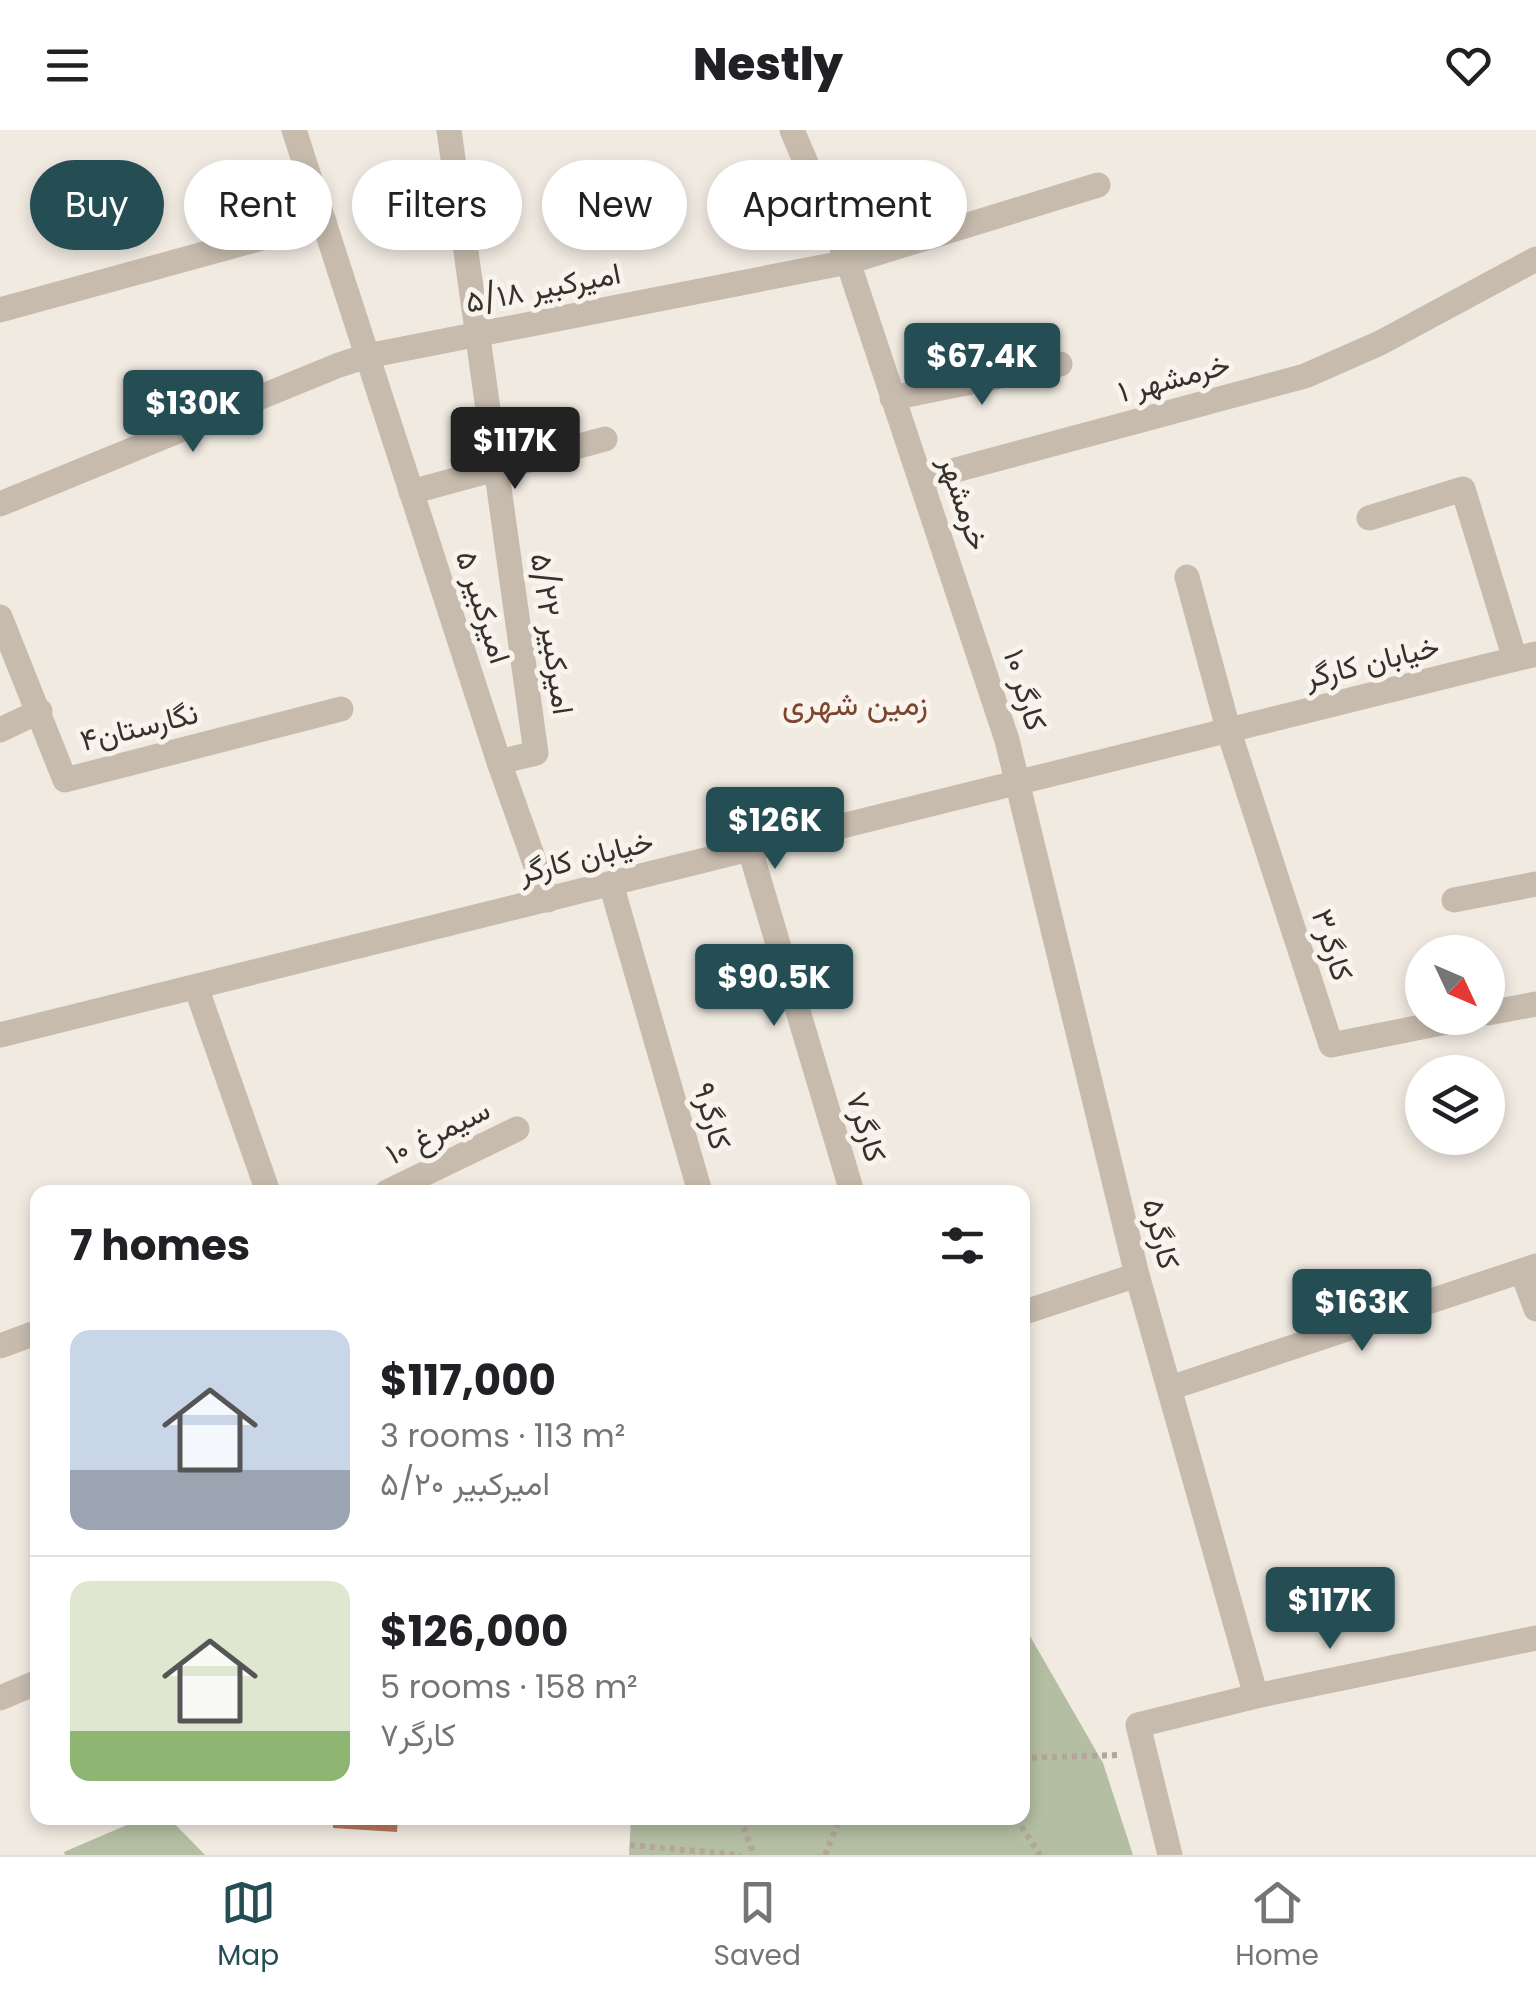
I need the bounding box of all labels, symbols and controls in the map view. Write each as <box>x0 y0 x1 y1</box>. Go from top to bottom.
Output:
text: Nestly <box>693 33 843 96</box>
icon: menu <box>40 38 95 93</box>
icon: heart <box>1441 38 1496 93</box>
chip: Buy <box>30 160 164 250</box>
chip: Rent <box>184 160 332 250</box>
chip: Filters <box>352 160 522 250</box>
chip: New <box>542 160 687 250</box>
chip: Apartment <box>707 160 967 250</box>
street label: امیرکبیر ۵/۱۸ <box>462 251 624 324</box>
pin: $67.4K <box>901 323 1063 408</box>
text: $67.4K <box>926 333 1038 378</box>
street label: خرمشهر ۱ <box>1113 342 1234 413</box>
pin: $130K <box>123 370 263 455</box>
text: $130K <box>145 380 241 425</box>
pin: $117K <box>445 407 585 492</box>
text: $117K <box>473 417 557 462</box>
street label: خرمشهر <box>928 449 1001 556</box>
street label: امیرکبیر ۵ <box>445 545 522 669</box>
street label: امیرکبیر ۵/۲۲ <box>520 551 585 717</box>
street label: خیابان کارگر <box>1299 624 1444 699</box>
street label: کارگر ۱۰ <box>993 644 1058 736</box>
district label: زمین شهری <box>782 681 928 726</box>
street label: نگارستان۴ <box>75 691 202 762</box>
pin: $126K <box>705 787 845 872</box>
text: $126K <box>728 797 822 842</box>
street label: خیابان کارگر <box>513 819 658 894</box>
street label: کارگر۳ <box>1301 903 1364 986</box>
north arrow <box>1405 935 1505 1035</box>
map controls <box>1405 935 1505 1155</box>
pin: $90.5K <box>693 944 855 1029</box>
text: $90.5K <box>717 954 831 999</box>
button: layers <box>1405 1055 1505 1155</box>
street label: کارگر۹ <box>682 1077 743 1154</box>
street label: کارگر۷ <box>836 1087 897 1167</box>
street label: سیمرغ ۱۰ <box>378 1088 497 1175</box>
street label: کارگر۵ <box>1132 1194 1191 1274</box>
text: 7 homes <box>70 1216 250 1275</box>
icon: filters <box>935 1218 990 1273</box>
pin: $163K <box>1292 1269 1432 1354</box>
text: $163K <box>1314 1279 1410 1324</box>
text: $117,000 <box>380 1351 556 1410</box>
icon: home <box>150 1370 270 1490</box>
text: 3 rooms · 113 m² <box>380 1413 625 1458</box>
text: امیرکبیر ۵/۲۰ <box>380 1461 550 1506</box>
pin: $117K <box>1260 1567 1400 1652</box>
text: $117K <box>1288 1577 1372 1622</box>
text: $126,000 <box>380 1602 568 1661</box>
icon: home <box>150 1621 270 1741</box>
text: 5 rooms · 158 m² <box>380 1664 638 1709</box>
text: کارگر۷ <box>380 1712 456 1757</box>
tab: Map <box>217 1875 279 1977</box>
tab: Saved <box>714 1875 801 1977</box>
tab: Home <box>1235 1875 1319 1977</box>

